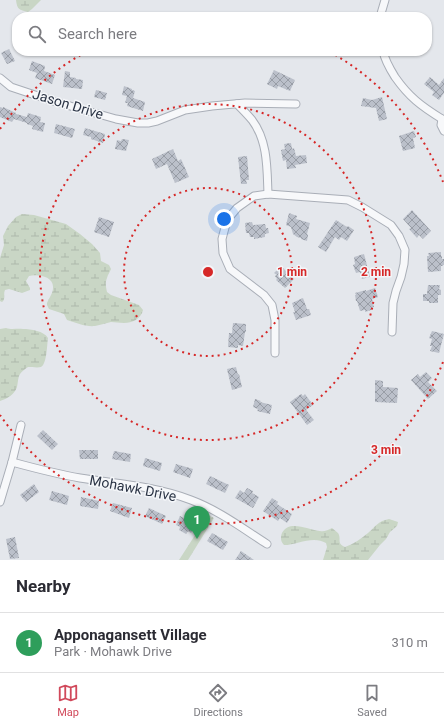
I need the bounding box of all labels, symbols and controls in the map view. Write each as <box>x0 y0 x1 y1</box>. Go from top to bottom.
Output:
search box <box>12 12 432 56</box>
icon: search <box>26 23 48 45</box>
text: Search here <box>58 25 137 43</box>
street label: Jason Drive <box>31 86 105 122</box>
your location <box>214 209 234 229</box>
centre of rings <box>201 265 215 279</box>
text: 1 min <box>277 265 307 279</box>
text: 2 min <box>361 265 391 279</box>
text: 3 min <box>371 443 401 457</box>
street label: Mohawk Drive <box>88 472 178 504</box>
pin: 1 <box>184 506 210 539</box>
text: Nearby <box>16 576 71 596</box>
text: Apponagansett Village <box>54 626 207 644</box>
text: 1 <box>25 635 33 650</box>
text: 310 m <box>391 635 428 650</box>
text: Park · Mohawk Drive <box>54 644 172 659</box>
tab: Map <box>57 682 79 719</box>
tab: Directions <box>193 682 243 719</box>
tab: Saved <box>357 682 387 719</box>

